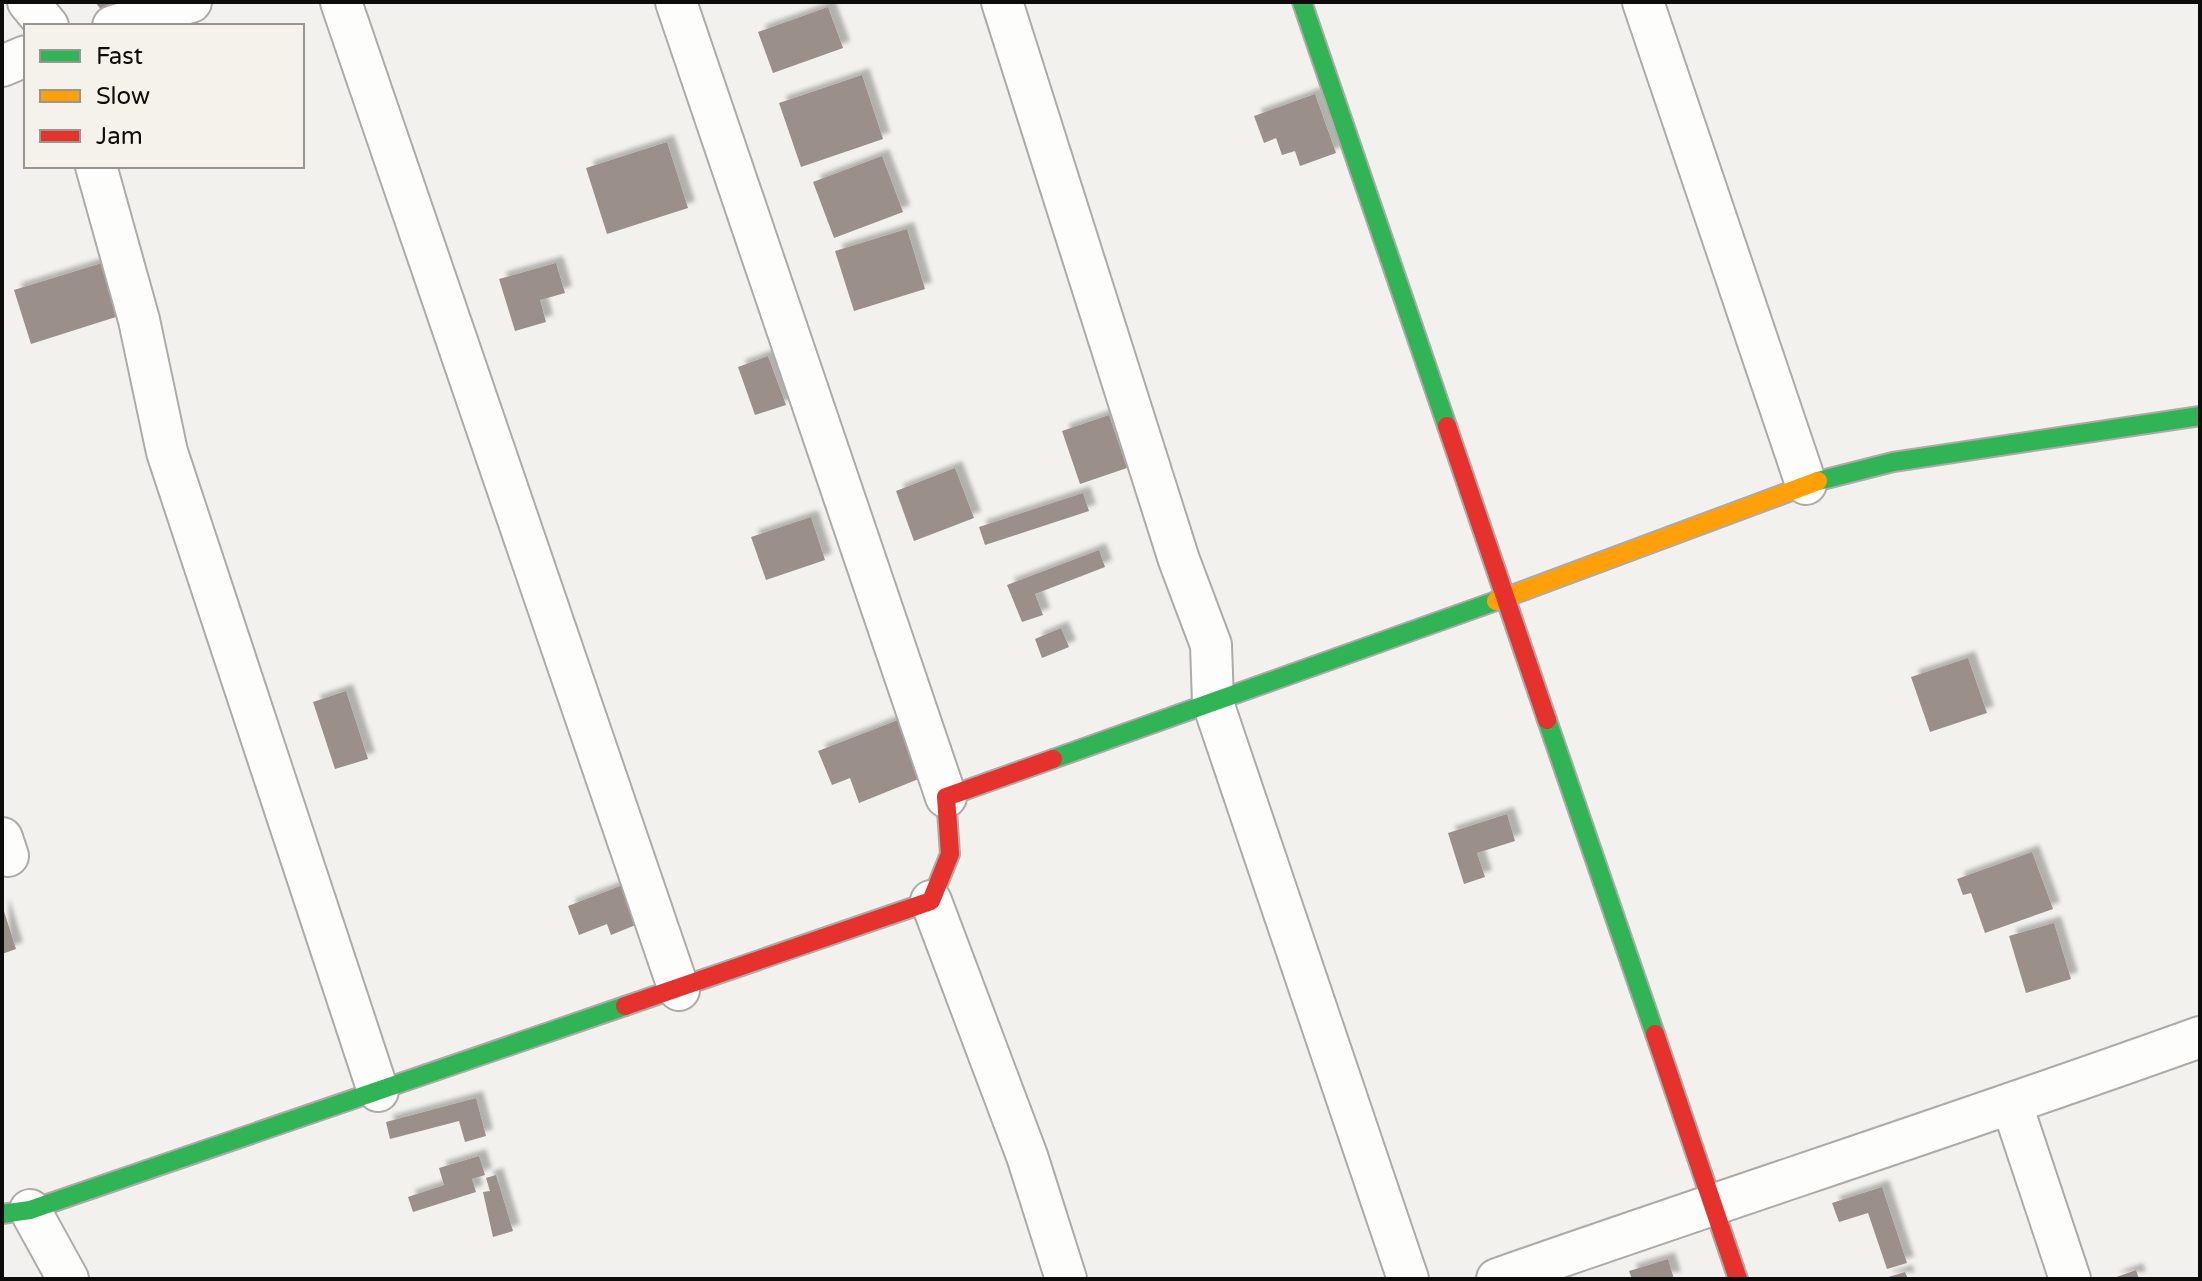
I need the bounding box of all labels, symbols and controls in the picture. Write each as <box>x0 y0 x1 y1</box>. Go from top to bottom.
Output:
legend <box>24 24 304 168</box>
text: Fast <box>96 42 143 71</box>
text: Slow <box>96 82 150 111</box>
text: Jam <box>96 122 143 151</box>

